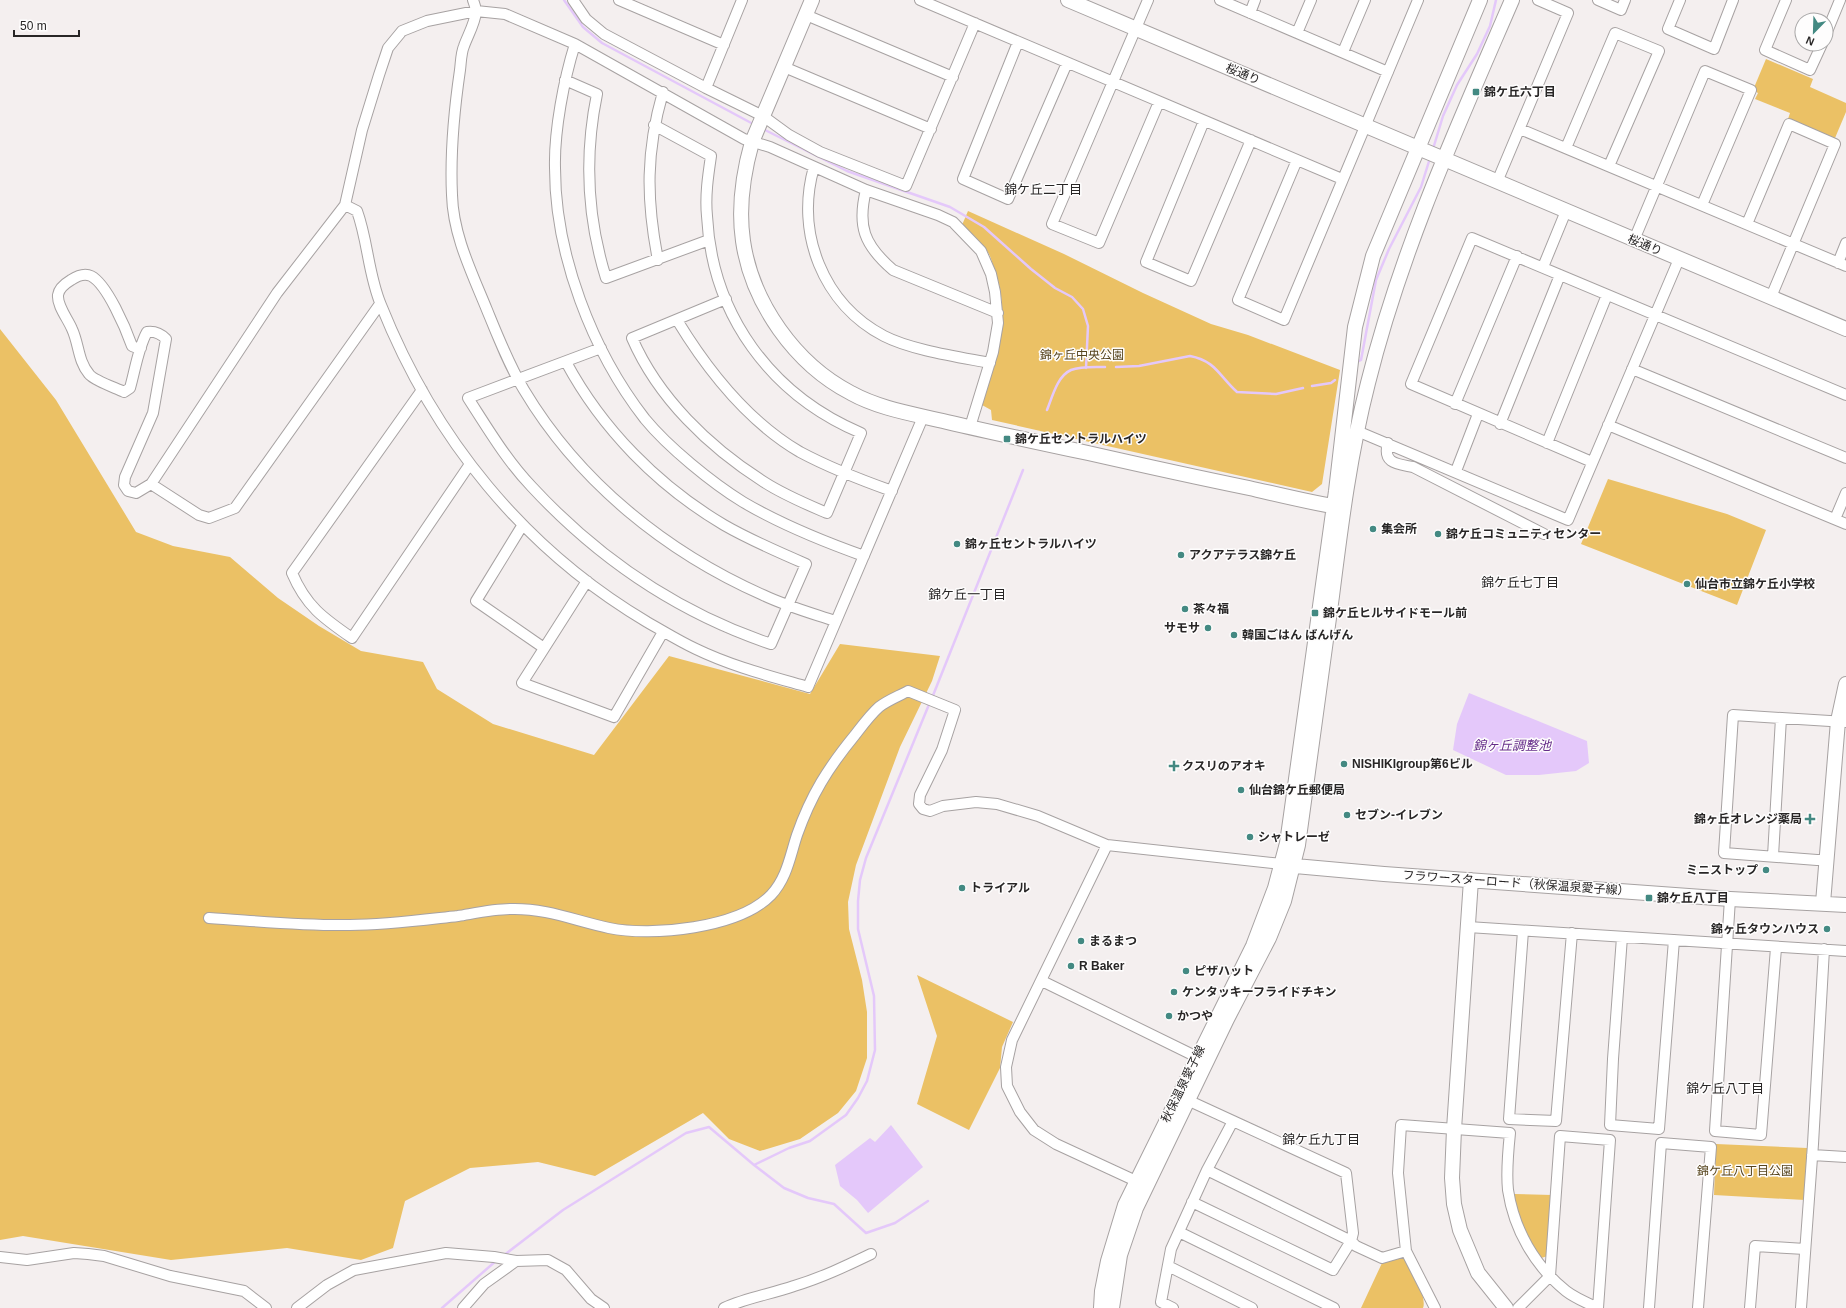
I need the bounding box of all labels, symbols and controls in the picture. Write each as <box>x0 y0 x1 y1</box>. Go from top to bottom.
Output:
scale bar <box>14 12 79 38</box>
north arrow <box>1794 12 1834 52</box>
text: 50 m <box>20 19 47 33</box>
text: N <box>1804 34 1816 48</box>
street label: 桜通り <box>1224 61 1262 87</box>
place label: 錦ケ丘六丁目 <box>1483 85 1556 99</box>
marker: 錦ケ丘六丁目 <box>1471 87 1481 97</box>
district label: 錦ケ丘二丁目 <box>1004 182 1082 197</box>
street label: 桜通り <box>1626 232 1664 258</box>
park label: 錦ヶ丘中央公園 <box>1040 348 1124 362</box>
place label: 錦ケ丘セントラルハイツ <box>1014 432 1147 446</box>
marker: 錦ケ丘セントラルハイツ <box>1002 434 1012 444</box>
place label: 集会所 <box>1381 522 1417 536</box>
marker: 集会所 <box>1368 524 1378 534</box>
place label: 錦ケ丘コミュニティセンター <box>1445 527 1601 541</box>
marker: 錦ケ丘コミュニティセンター <box>1433 529 1443 539</box>
place label: 錦ヶ丘セントラルハイツ <box>964 537 1097 551</box>
marker: 錦ヶ丘セントラルハイツ <box>952 539 962 549</box>
place label: アクアテラス錦ケ丘 <box>1189 548 1296 562</box>
marker: アクアテラス錦ケ丘 <box>1176 550 1186 560</box>
district label: 錦ケ丘七丁目 <box>1481 575 1559 590</box>
place label: 仙台市立錦ケ丘小学校 <box>1695 577 1815 591</box>
marker: 仙台市立錦ケ丘小学校 <box>1682 579 1692 589</box>
district label: 錦ケ丘一丁目 <box>928 587 1006 602</box>
place label: 茶々福 <box>1193 602 1229 616</box>
marker: 茶々福 <box>1180 604 1190 614</box>
place label: 錦ケ丘ヒルサイドモール前 <box>1322 606 1467 620</box>
marker: 錦ケ丘ヒルサイドモール前 <box>1310 608 1320 618</box>
place label: サモサ <box>1164 621 1200 635</box>
marker: サモサ <box>1203 623 1213 633</box>
place label: 韓国ごはん ばんげん <box>1242 628 1353 642</box>
marker: 韓国ごはん ばんげん <box>1229 630 1239 640</box>
water label: 錦ヶ丘調整池 <box>1473 738 1553 753</box>
place label: NISHIKIgroup第6ビル <box>1352 757 1473 771</box>
place label: クスリのアオキ <box>1182 759 1266 773</box>
marker: NISHIKIgroup第6ビル <box>1339 759 1349 769</box>
marker: クスリのアオキ <box>1169 761 1179 771</box>
place label: 仙台錦ケ丘郵便局 <box>1249 783 1345 797</box>
marker: 仙台錦ケ丘郵便局 <box>1236 785 1246 795</box>
place label: セブン-イレブン <box>1355 808 1443 822</box>
marker: セブン-イレブン <box>1342 810 1352 820</box>
place label: 錦ヶ丘オレンジ薬局 <box>1693 812 1802 826</box>
marker: 錦ヶ丘オレンジ薬局 <box>1805 814 1815 824</box>
place label: シャトレーゼ <box>1258 830 1330 844</box>
marker: シャトレーゼ <box>1245 832 1255 842</box>
place label: ミニストップ <box>1686 863 1758 877</box>
marker: ミニストップ <box>1761 865 1771 875</box>
street label: フラワースターロード（秋保温泉愛子線） <box>1402 868 1630 898</box>
place label: トライアル <box>970 881 1030 895</box>
marker: トライアル <box>957 883 967 893</box>
place label: 錦ケ丘八丁目 <box>1656 891 1729 905</box>
marker: 錦ケ丘八丁目 <box>1644 893 1654 903</box>
place label: 錦ヶ丘タウンハウス <box>1710 922 1819 936</box>
marker: 錦ヶ丘タウンハウス <box>1822 924 1832 934</box>
place label: まるまつ <box>1089 934 1137 948</box>
marker: まるまつ <box>1076 936 1086 946</box>
place label: R Baker <box>1079 959 1125 973</box>
marker: R Baker <box>1066 961 1076 971</box>
place label: ピザハット <box>1194 964 1254 978</box>
marker: ピザハット <box>1181 966 1191 976</box>
place label: ケンタッキーフライドチキン <box>1182 985 1337 999</box>
marker: ケンタッキーフライドチキン <box>1169 987 1179 997</box>
place label: かつや <box>1177 1009 1213 1023</box>
marker: かつや <box>1164 1011 1174 1021</box>
street label: 秋保温泉愛子線 <box>1158 1043 1208 1125</box>
district label: 錦ケ丘八丁目 <box>1686 1081 1764 1096</box>
district label: 錦ケ丘九丁目 <box>1282 1132 1360 1147</box>
park label: 錦ケ丘八丁目公園 <box>1697 1164 1793 1178</box>

